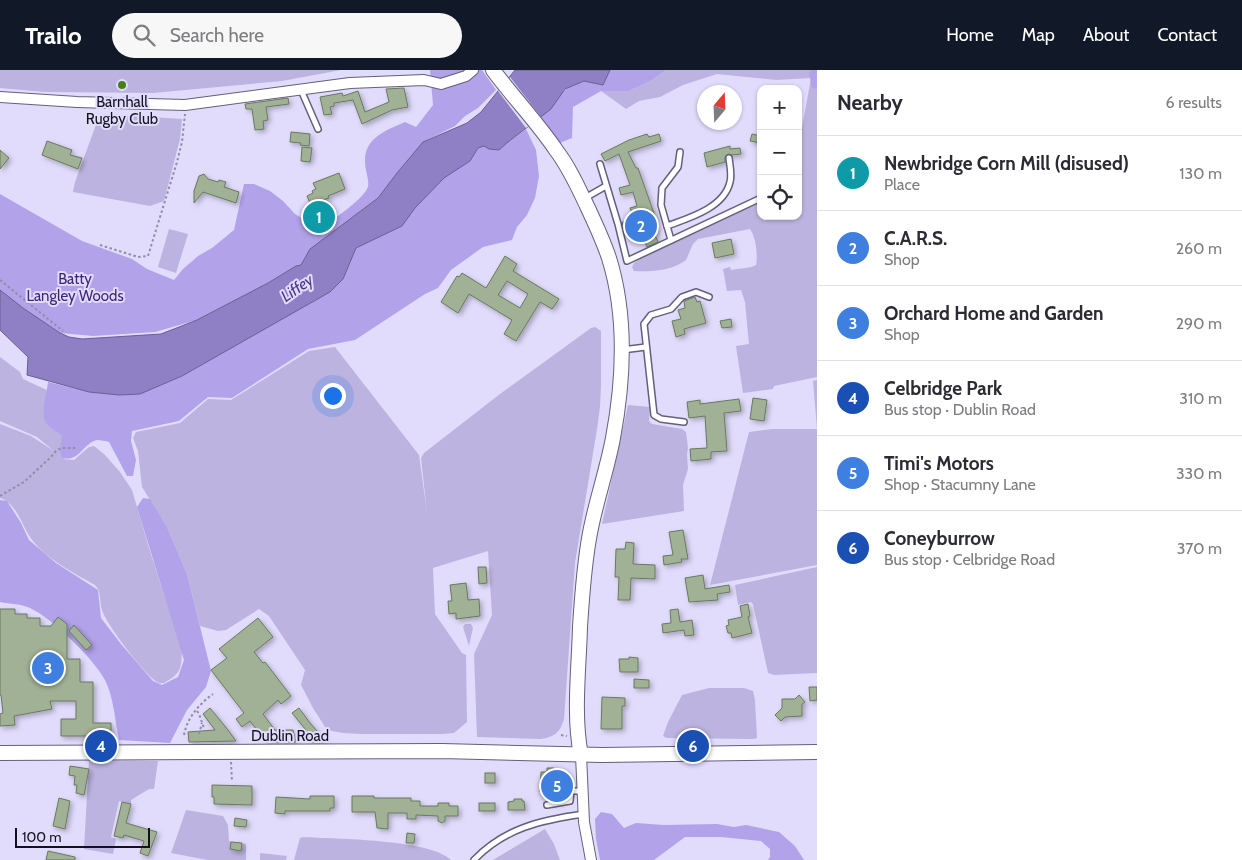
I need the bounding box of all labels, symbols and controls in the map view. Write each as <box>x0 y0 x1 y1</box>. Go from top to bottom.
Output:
search box <box>112 13 462 58</box>
text: Trailo <box>25 21 82 50</box>
icon: search <box>130 21 158 49</box>
text: Search here <box>170 24 264 47</box>
text: Home <box>946 24 994 46</box>
text: Map <box>1022 24 1055 46</box>
text: About <box>1083 24 1129 46</box>
text: Contact <box>1157 24 1217 46</box>
marker: Barnhall Rugby Club <box>116 79 128 91</box>
north arrow <box>697 85 742 130</box>
map controls <box>757 85 802 220</box>
button: + <box>757 85 802 130</box>
text: Nearby <box>837 90 903 115</box>
place label: Barnhall Rugby Club <box>86 93 158 128</box>
text: 6 results <box>1166 93 1222 112</box>
button: − <box>757 130 802 175</box>
text: Newbridge Corn Mill (disused) <box>884 152 1129 175</box>
text: 1 <box>850 164 856 183</box>
text: 130 m <box>1179 164 1222 183</box>
button: locate <box>757 175 802 220</box>
text: Place <box>884 175 920 194</box>
pin: 1 <box>303 198 335 236</box>
pin: 2 <box>625 207 657 245</box>
text: C.A.R.S. <box>884 227 947 250</box>
text: 2 <box>849 239 857 258</box>
text: 260 m <box>1176 239 1222 258</box>
text: Shop <box>884 250 920 269</box>
park label: Batty Langley Woods <box>26 270 124 305</box>
water label: Liffey <box>277 270 317 306</box>
text: Orchard Home and Garden <box>884 302 1104 325</box>
text: 3 <box>849 314 857 333</box>
text: 290 m <box>1176 314 1222 333</box>
text: Shop <box>884 325 920 344</box>
text: Celbridge Park <box>884 377 1002 400</box>
your location <box>320 383 346 409</box>
text: 4 <box>848 389 858 408</box>
text: 310 m <box>1179 389 1222 408</box>
text: Bus stop · Dublin Road <box>884 400 1036 419</box>
text: Timi's Motors <box>884 452 994 475</box>
text: 5 <box>849 464 857 483</box>
text: 330 m <box>1176 464 1222 483</box>
text: Shop · Stacumny Lane <box>884 475 1036 494</box>
text: Coneyburrow <box>884 527 995 550</box>
text: 6 <box>849 539 858 558</box>
text: 370 m <box>1177 539 1222 558</box>
text: Bus stop · Celbridge Road <box>884 550 1055 569</box>
pin: 3 <box>32 649 64 687</box>
pin: 4 <box>85 727 117 765</box>
street label: Dublin Road <box>251 727 329 745</box>
pin: 6 <box>677 727 709 765</box>
pin: 5 <box>541 767 573 805</box>
scale bar <box>15 825 150 848</box>
text: 100 m <box>22 828 62 846</box>

